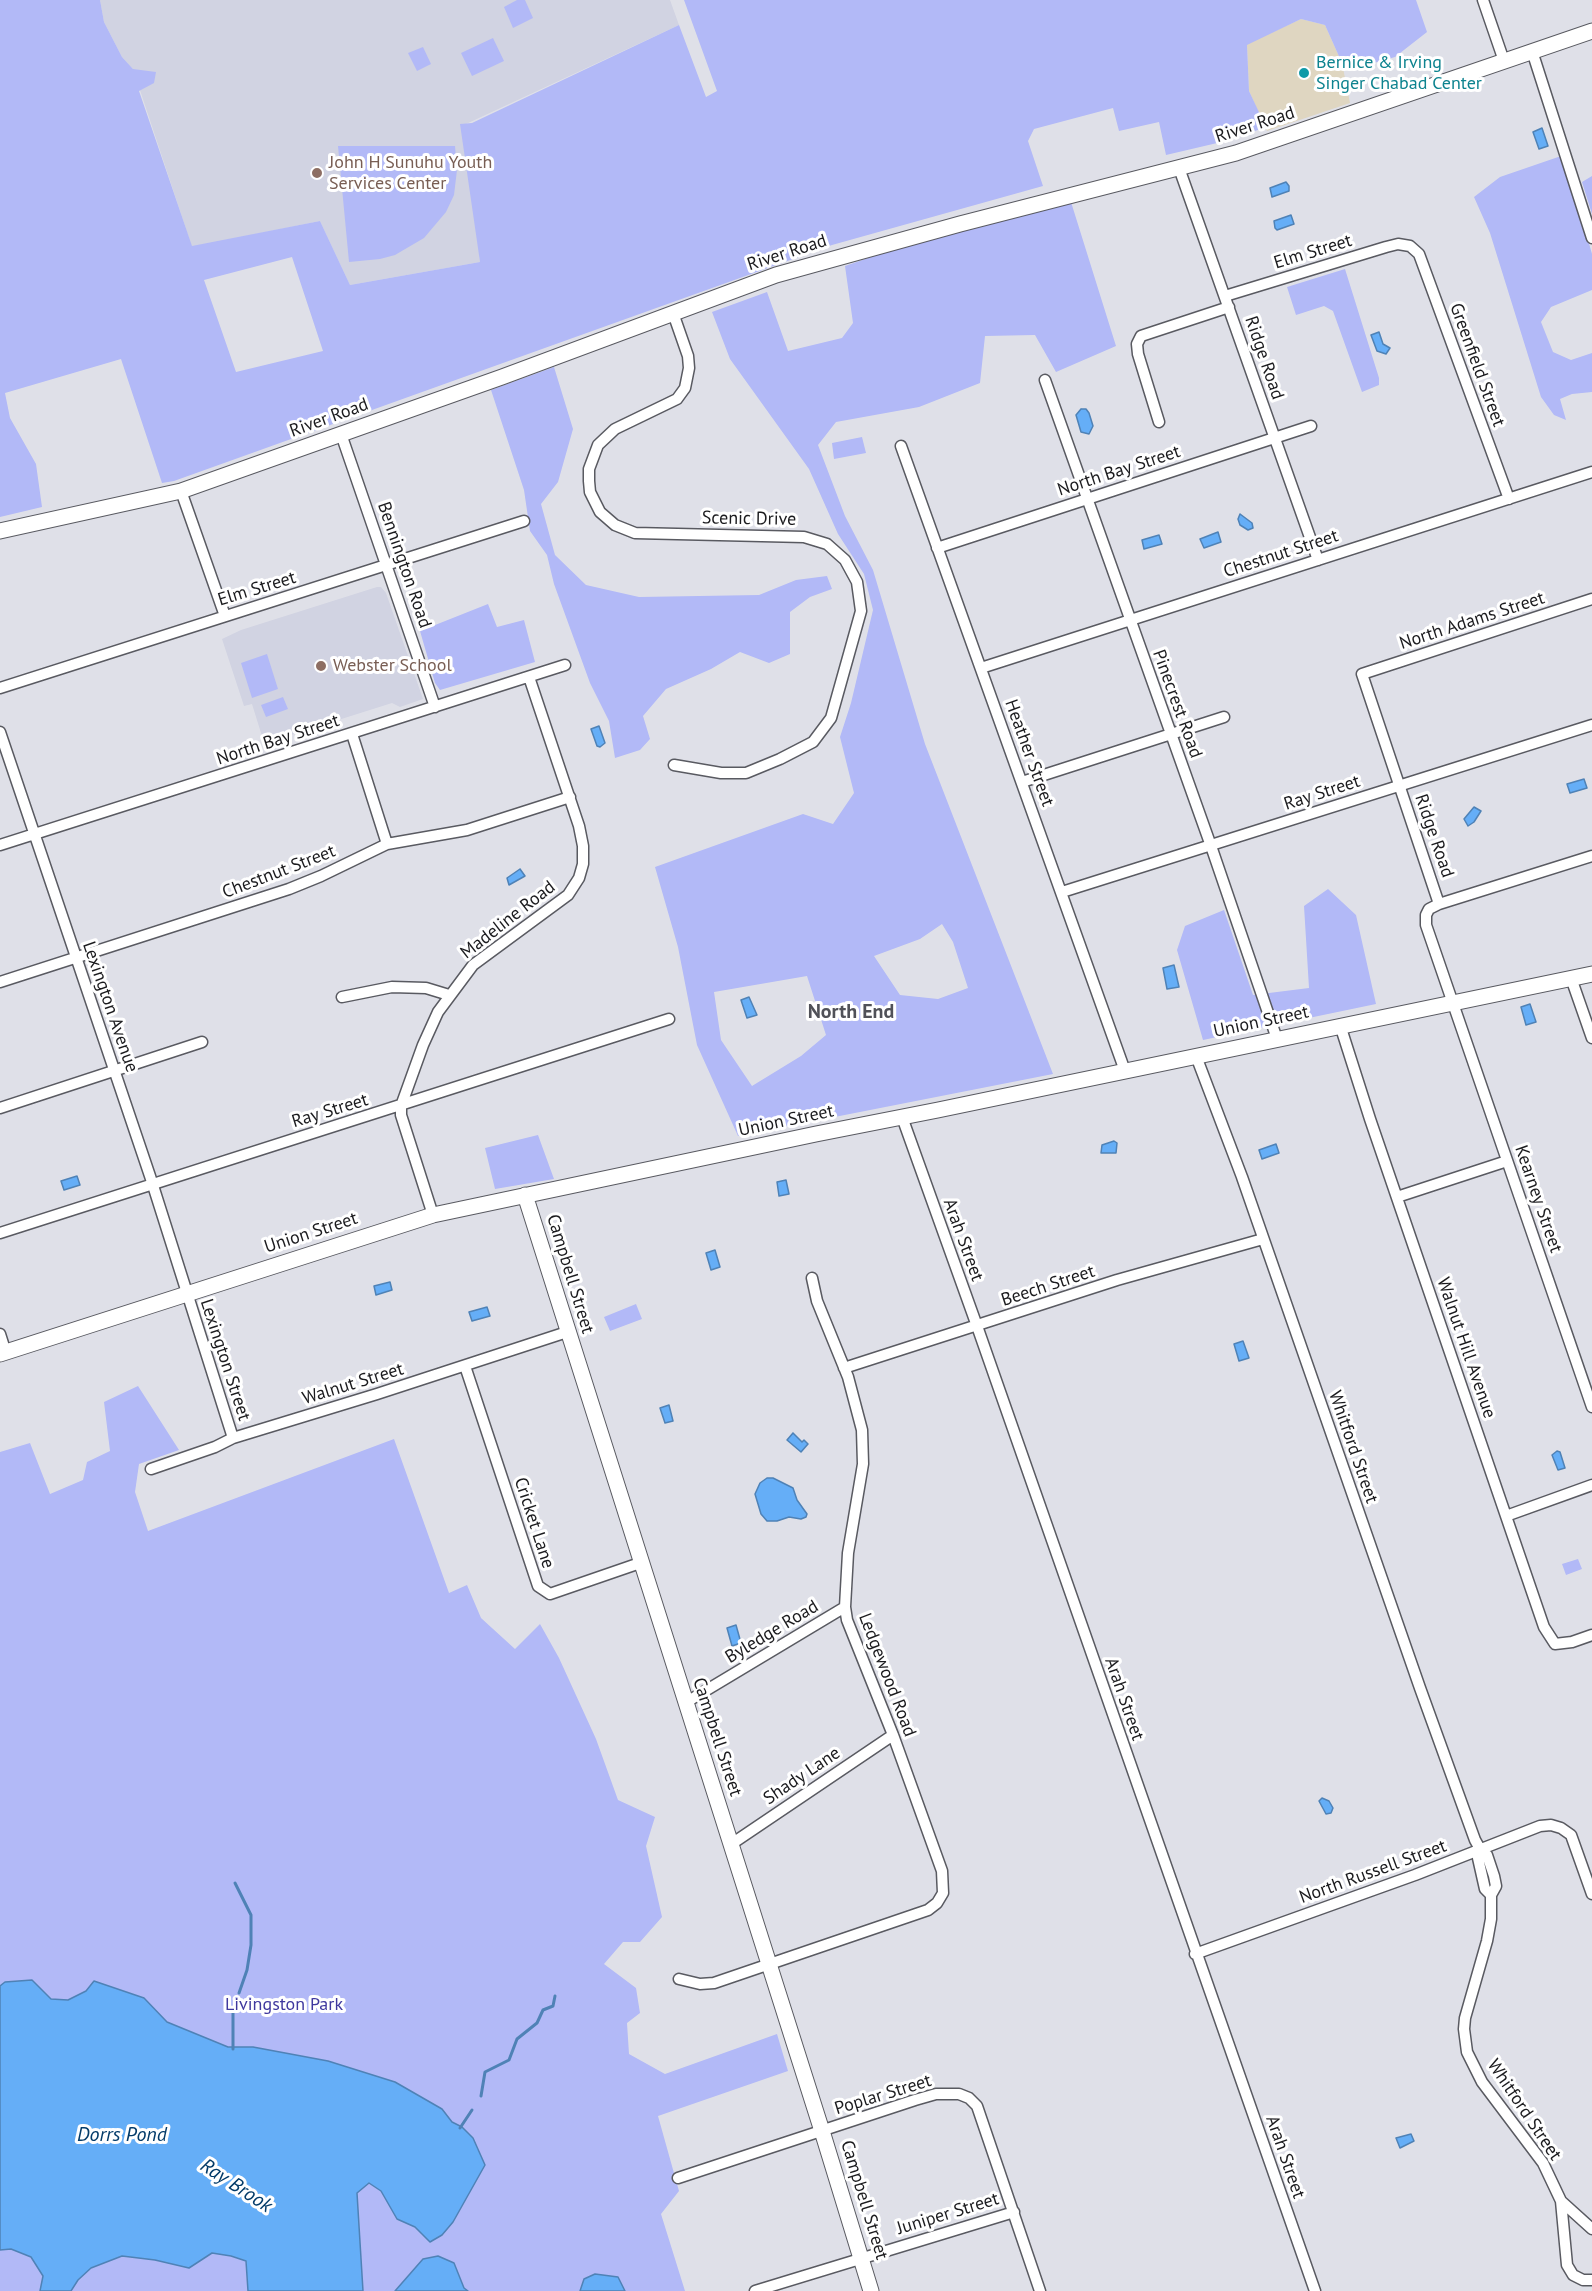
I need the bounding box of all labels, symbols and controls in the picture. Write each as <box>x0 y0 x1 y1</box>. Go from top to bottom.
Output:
place label: Bernice & Irving Singer Chabad Center <box>1316 52 1482 94</box>
marker: Bernice & Irving Singer Chabad Center <box>1297 66 1311 80</box>
street label: River Road <box>1213 102 1297 148</box>
place label: John H Sunuhu Youth Services Center <box>329 152 492 195</box>
marker: John H Sunuhu Youth Services Center <box>310 166 324 180</box>
street label: River Road <box>745 230 829 276</box>
street label: Elm Street <box>1271 230 1355 274</box>
street label: Greenfield Street <box>1445 300 1509 430</box>
street label: Ridge Road <box>1240 313 1288 403</box>
street label: River Road <box>287 394 371 442</box>
street label: North Bay Street <box>1055 441 1183 501</box>
street label: Bennington Road <box>372 499 436 631</box>
street label: Scenic Drive <box>702 507 796 531</box>
street label: Chestnut Street <box>1221 525 1341 583</box>
street label: Elm Street <box>215 567 299 611</box>
street label: North Adams Street <box>1397 587 1547 655</box>
street label: Pinecrest Road <box>1147 647 1207 761</box>
place label: Webster School <box>333 655 452 677</box>
marker: Webster School <box>314 659 328 673</box>
street label: Heather Street <box>1000 697 1058 809</box>
street label: North Bay Street <box>214 710 342 770</box>
street label: Ray Street <box>1281 771 1363 815</box>
street label: Ridge Road <box>1410 791 1458 881</box>
street label: Chestnut Street <box>219 841 339 903</box>
street label: Madeline Road <box>456 876 560 964</box>
street label: Lexington Avenue <box>77 939 143 1075</box>
district label: North End <box>808 1000 894 1024</box>
street label: Union Street <box>1211 1001 1311 1043</box>
street label: Ray Street <box>289 1089 371 1133</box>
street label: Union Street <box>736 1100 836 1142</box>
street label: Kearney Street <box>1510 1143 1566 1255</box>
street label: Arah Street <box>938 1196 988 1284</box>
street label: Union Street <box>262 1208 360 1258</box>
street label: Campbell Street <box>542 1212 598 1336</box>
street label: Beech Street <box>998 1261 1098 1311</box>
street label: Walnut Hill Avenue <box>1432 1275 1500 1421</box>
street label: Lexington Street <box>195 1296 255 1424</box>
street label: Walnut Street <box>300 1358 406 1410</box>
street label: Whitford Street <box>1324 1388 1382 1506</box>
street label: Cricket Lane <box>509 1475 559 1571</box>
street label: Byledge Road <box>722 1596 822 1668</box>
street label: Ledgewood Road <box>854 1610 920 1740</box>
street label: Arah Street <box>1100 1655 1148 1743</box>
street label: Campbell Street <box>688 1675 746 1799</box>
street label: Shady Lane <box>759 1742 845 1810</box>
street label: North Russell Street <box>1296 1835 1450 1909</box>
park label: Livingston Park <box>225 1994 343 2016</box>
street label: Whitford Street <box>1482 2055 1566 2165</box>
street label: Poplar Street <box>832 2070 934 2120</box>
street label: Arah Street <box>1261 2113 1309 2201</box>
water label: Dorrs Pond <box>77 2123 167 2147</box>
street label: Campbell Street <box>836 2138 892 2262</box>
water label: Ray Brook <box>196 2154 276 2218</box>
street label: Juniper Street <box>894 2188 1002 2240</box>

